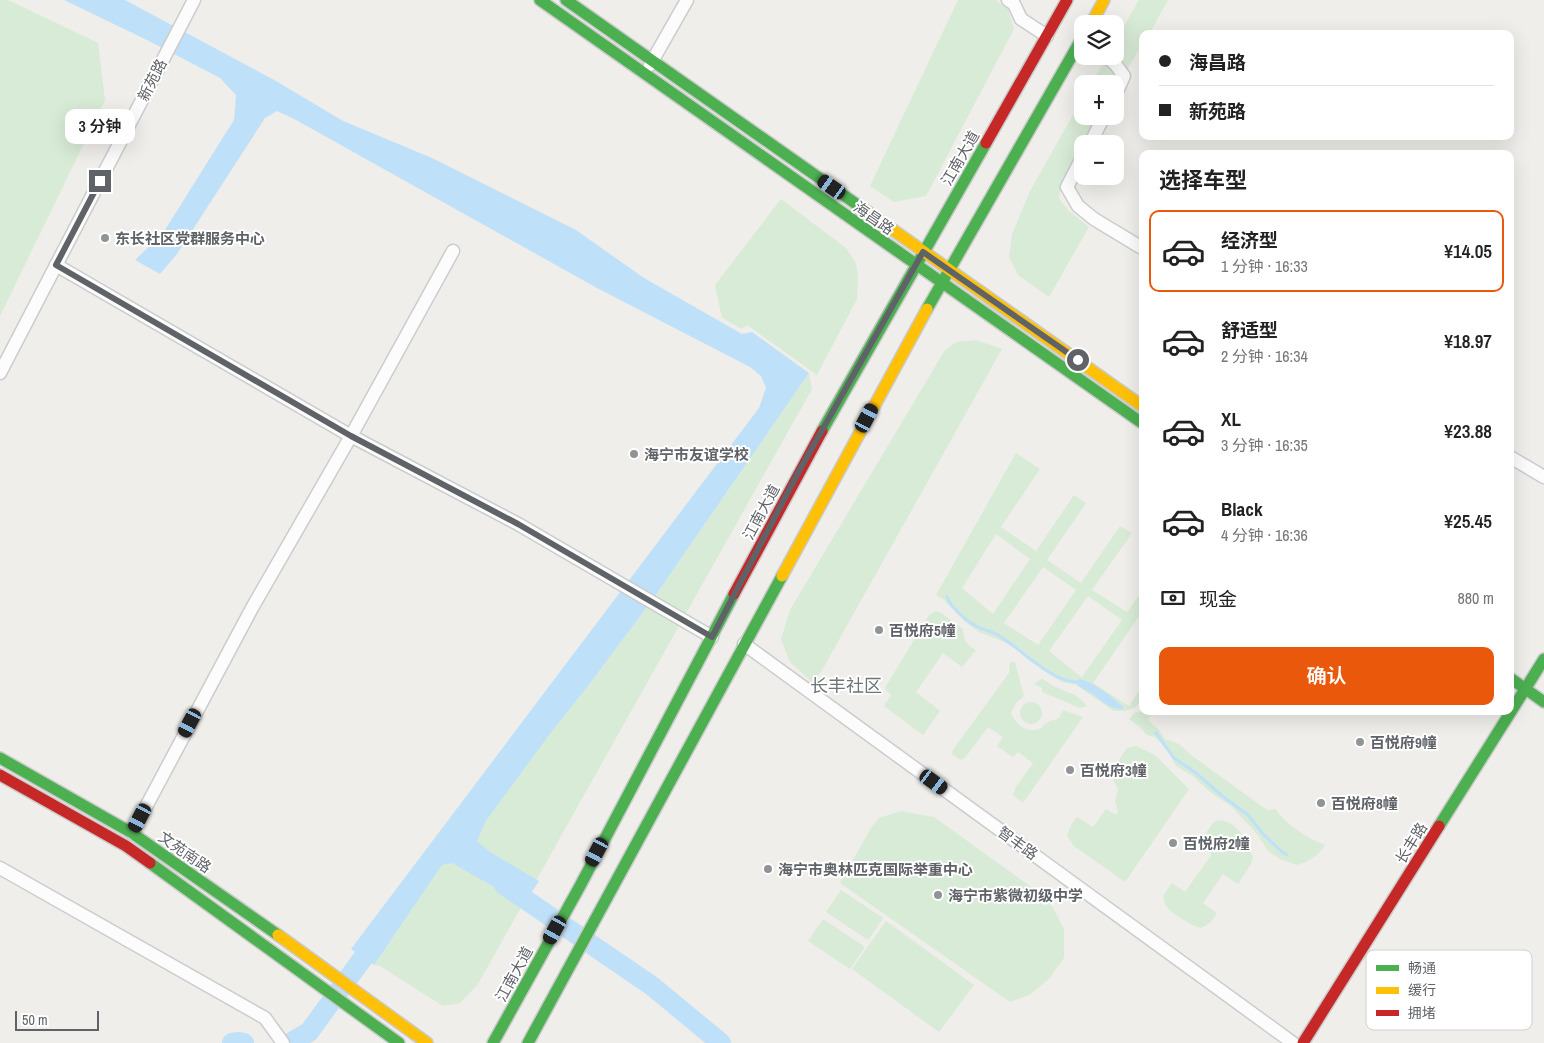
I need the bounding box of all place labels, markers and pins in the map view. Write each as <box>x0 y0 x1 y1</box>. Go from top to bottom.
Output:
place label: 东长社区党群服务中心 <box>115 228 265 249</box>
marker: 东长社区党群服务中心 <box>99 232 111 244</box>
place label: 海宁市友谊学校 <box>644 444 749 465</box>
marker: 海宁市友谊学校 <box>628 448 640 460</box>
place label: 百悦府5幢 <box>889 620 956 641</box>
marker: 百悦府5幢 <box>873 624 885 636</box>
place label: 百悦府9幢 <box>1370 732 1437 753</box>
marker: 百悦府9幢 <box>1354 736 1366 748</box>
place label: 百悦府3幢 <box>1080 760 1147 781</box>
marker: 百悦府3幢 <box>1064 764 1076 776</box>
place label: 百悦府8幢 <box>1331 793 1398 814</box>
marker: 百悦府8幢 <box>1315 797 1327 809</box>
place label: 百悦府2幢 <box>1183 833 1250 854</box>
marker: 百悦府2幢 <box>1167 837 1179 849</box>
place label: 海宁市奥林匹克国际举重中心 <box>778 859 973 880</box>
marker: 海宁市奥林匹克国际举重中心 <box>762 863 774 875</box>
place label: 海宁市紫微初级中学 <box>948 885 1083 906</box>
marker: 海宁市紫微初级中学 <box>932 889 944 901</box>

